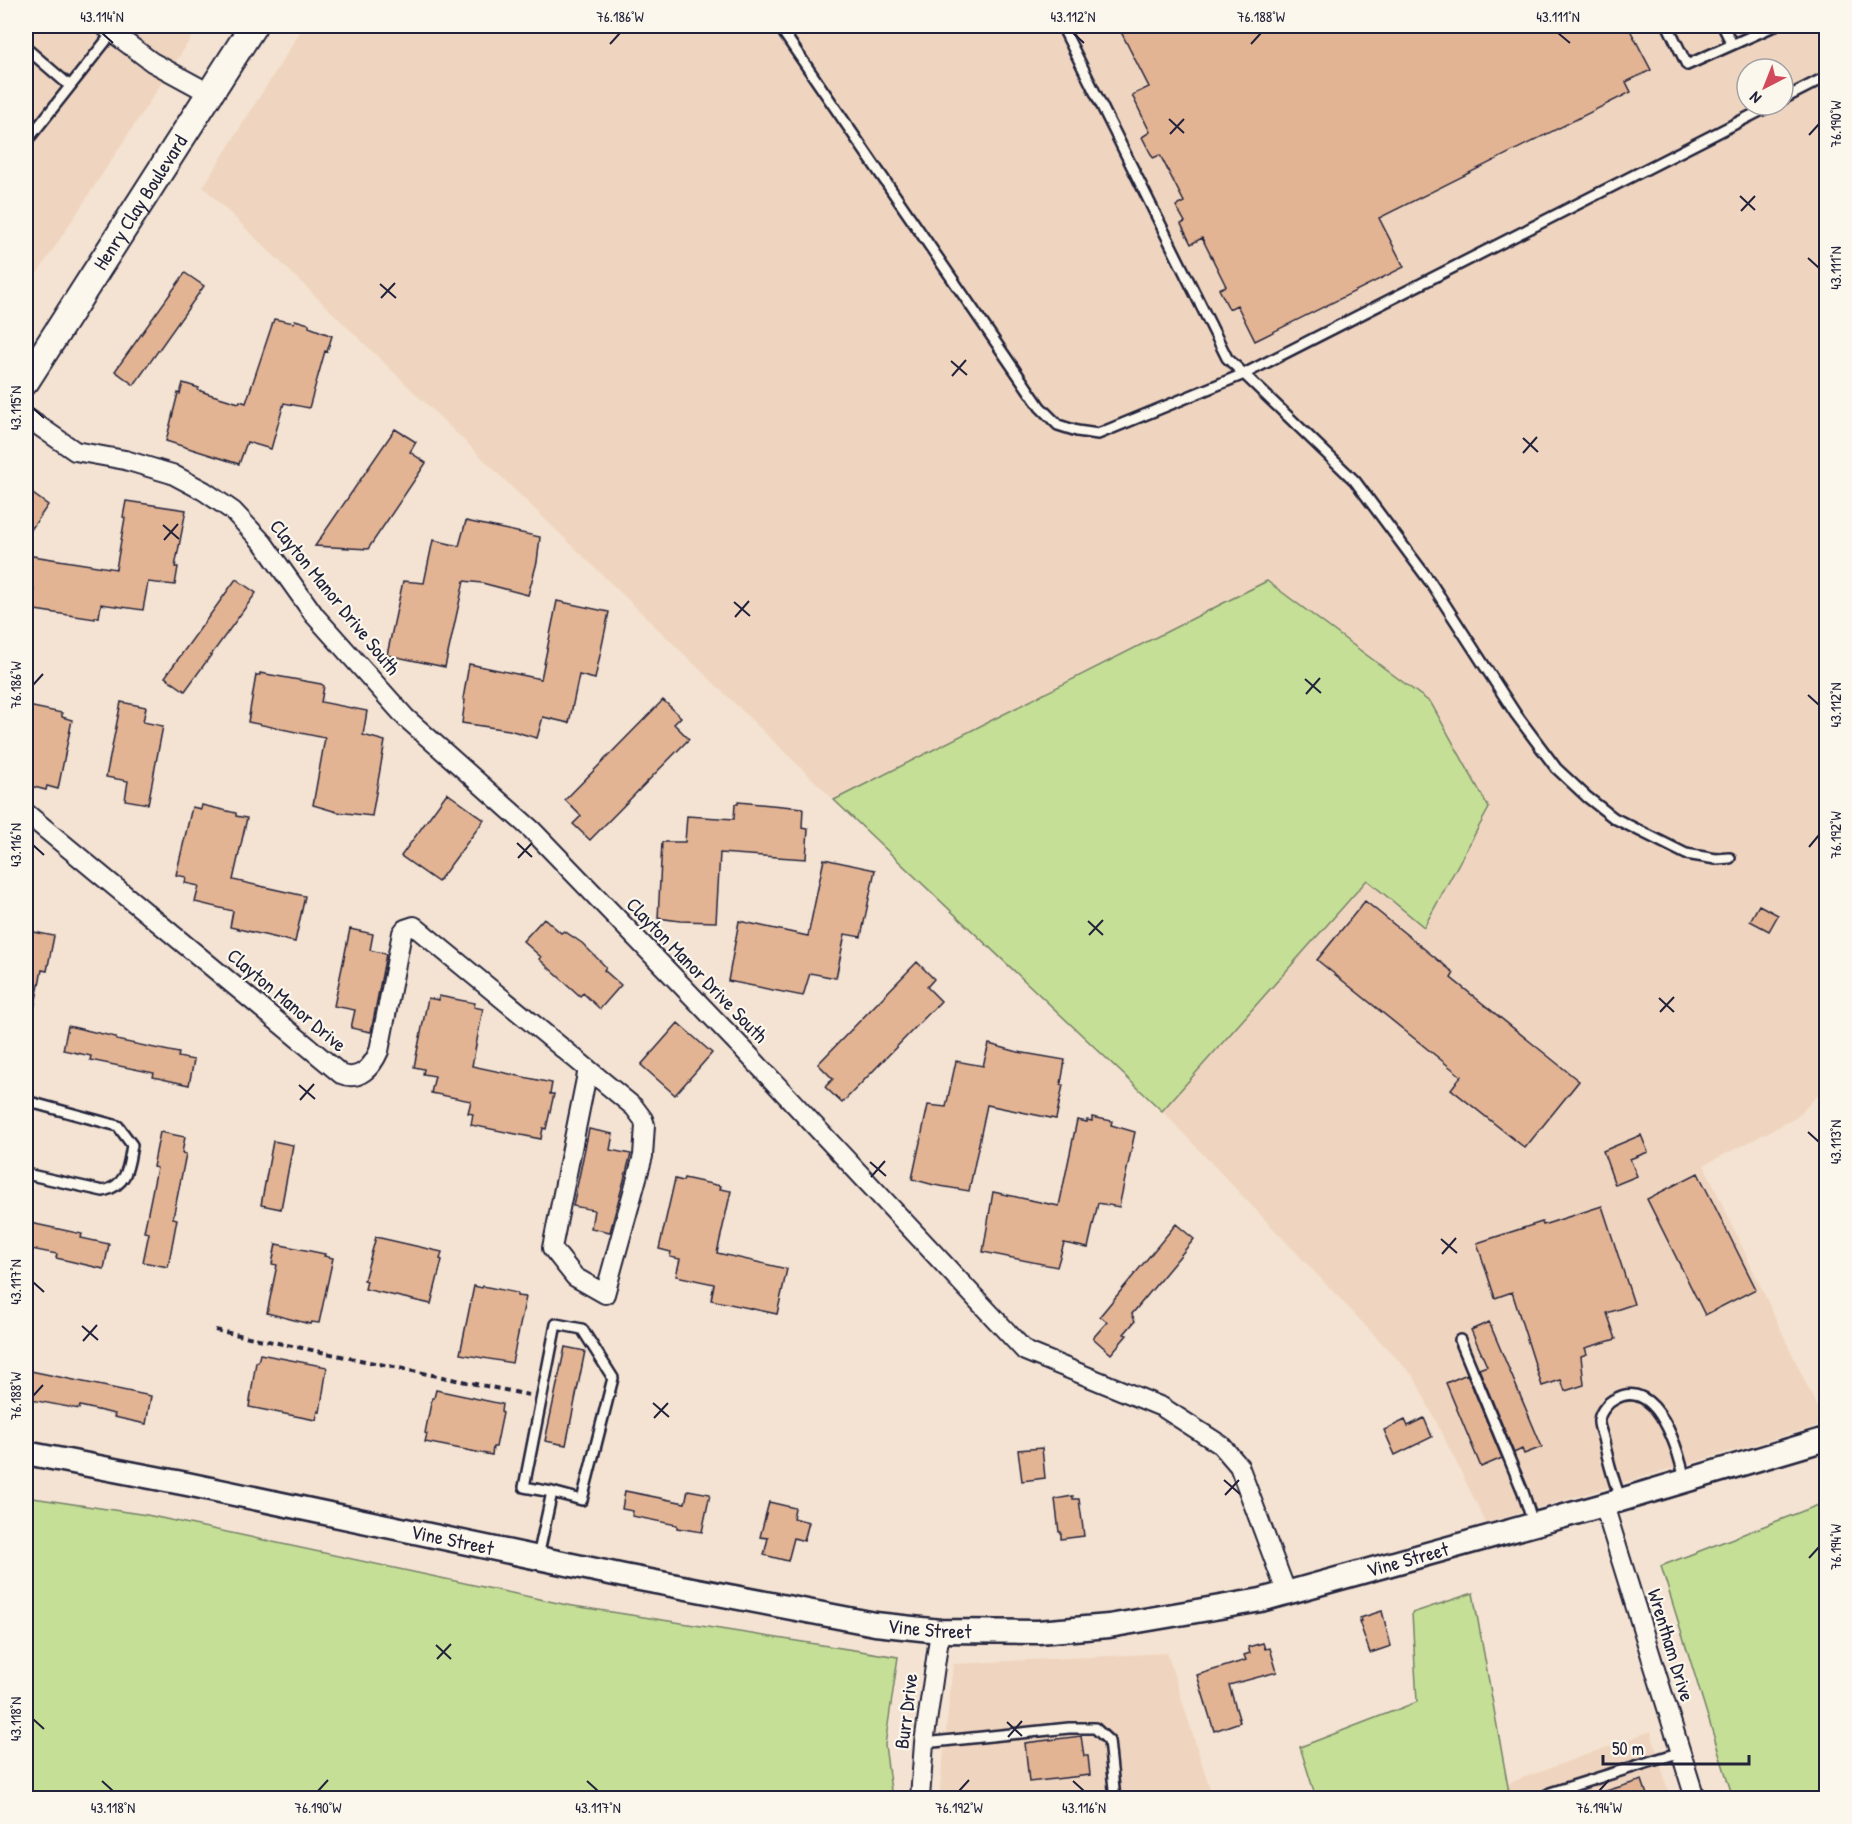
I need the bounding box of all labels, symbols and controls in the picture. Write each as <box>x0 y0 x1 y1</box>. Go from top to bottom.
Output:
text: 43.114°N <box>80 6 124 27</box>
text: 76.186°W <box>596 6 644 27</box>
text: 43.112°N <box>1051 6 1095 27</box>
text: 76.188°W <box>1237 6 1286 27</box>
text: 43.111°N <box>1536 6 1580 27</box>
north arrow <box>1735 57 1795 117</box>
text: N <box>1744 87 1765 109</box>
text: 76.190°W <box>1825 100 1846 148</box>
street label: Henry Clay Boulevard <box>87 129 193 275</box>
text: 43.111°N <box>1825 246 1846 290</box>
text: 43.115°N <box>5 386 26 430</box>
street label: Clayton Manor Drive South <box>264 513 407 680</box>
text: 76.186°W <box>5 661 26 709</box>
text: 43.112°N <box>1825 683 1846 727</box>
text: 76.192°W <box>1825 811 1846 859</box>
text: 43.116°N <box>5 823 26 867</box>
street label: Clayton Manor Drive South <box>621 891 774 1048</box>
street label: Clayton Manor Drive <box>222 942 353 1058</box>
text: 43.113°N <box>1825 1120 1846 1164</box>
text: 43.117°N <box>5 1259 26 1305</box>
text: 76.188°W <box>5 1371 26 1420</box>
street label: Vine Street <box>408 1517 497 1561</box>
text: 76.194°W <box>1825 1523 1846 1570</box>
street label: Vine Street <box>1363 1534 1453 1583</box>
street label: Wrentham Drive <box>1642 1585 1701 1704</box>
street label: Vine Street <box>886 1611 973 1644</box>
street label: Burr Drive <box>887 1672 924 1750</box>
text: 43.118°N <box>5 1697 26 1741</box>
scale bar <box>1603 1728 1748 1766</box>
text: 50 m <box>1612 1736 1644 1761</box>
text: 43.118°N <box>91 1797 135 1818</box>
text: 76.190°W <box>294 1797 342 1818</box>
text: 43.117°N <box>575 1797 621 1818</box>
text: 76.192°W <box>935 1797 983 1818</box>
text: 43.116°N <box>1062 1797 1106 1818</box>
text: 76.194°W <box>1576 1797 1623 1818</box>

